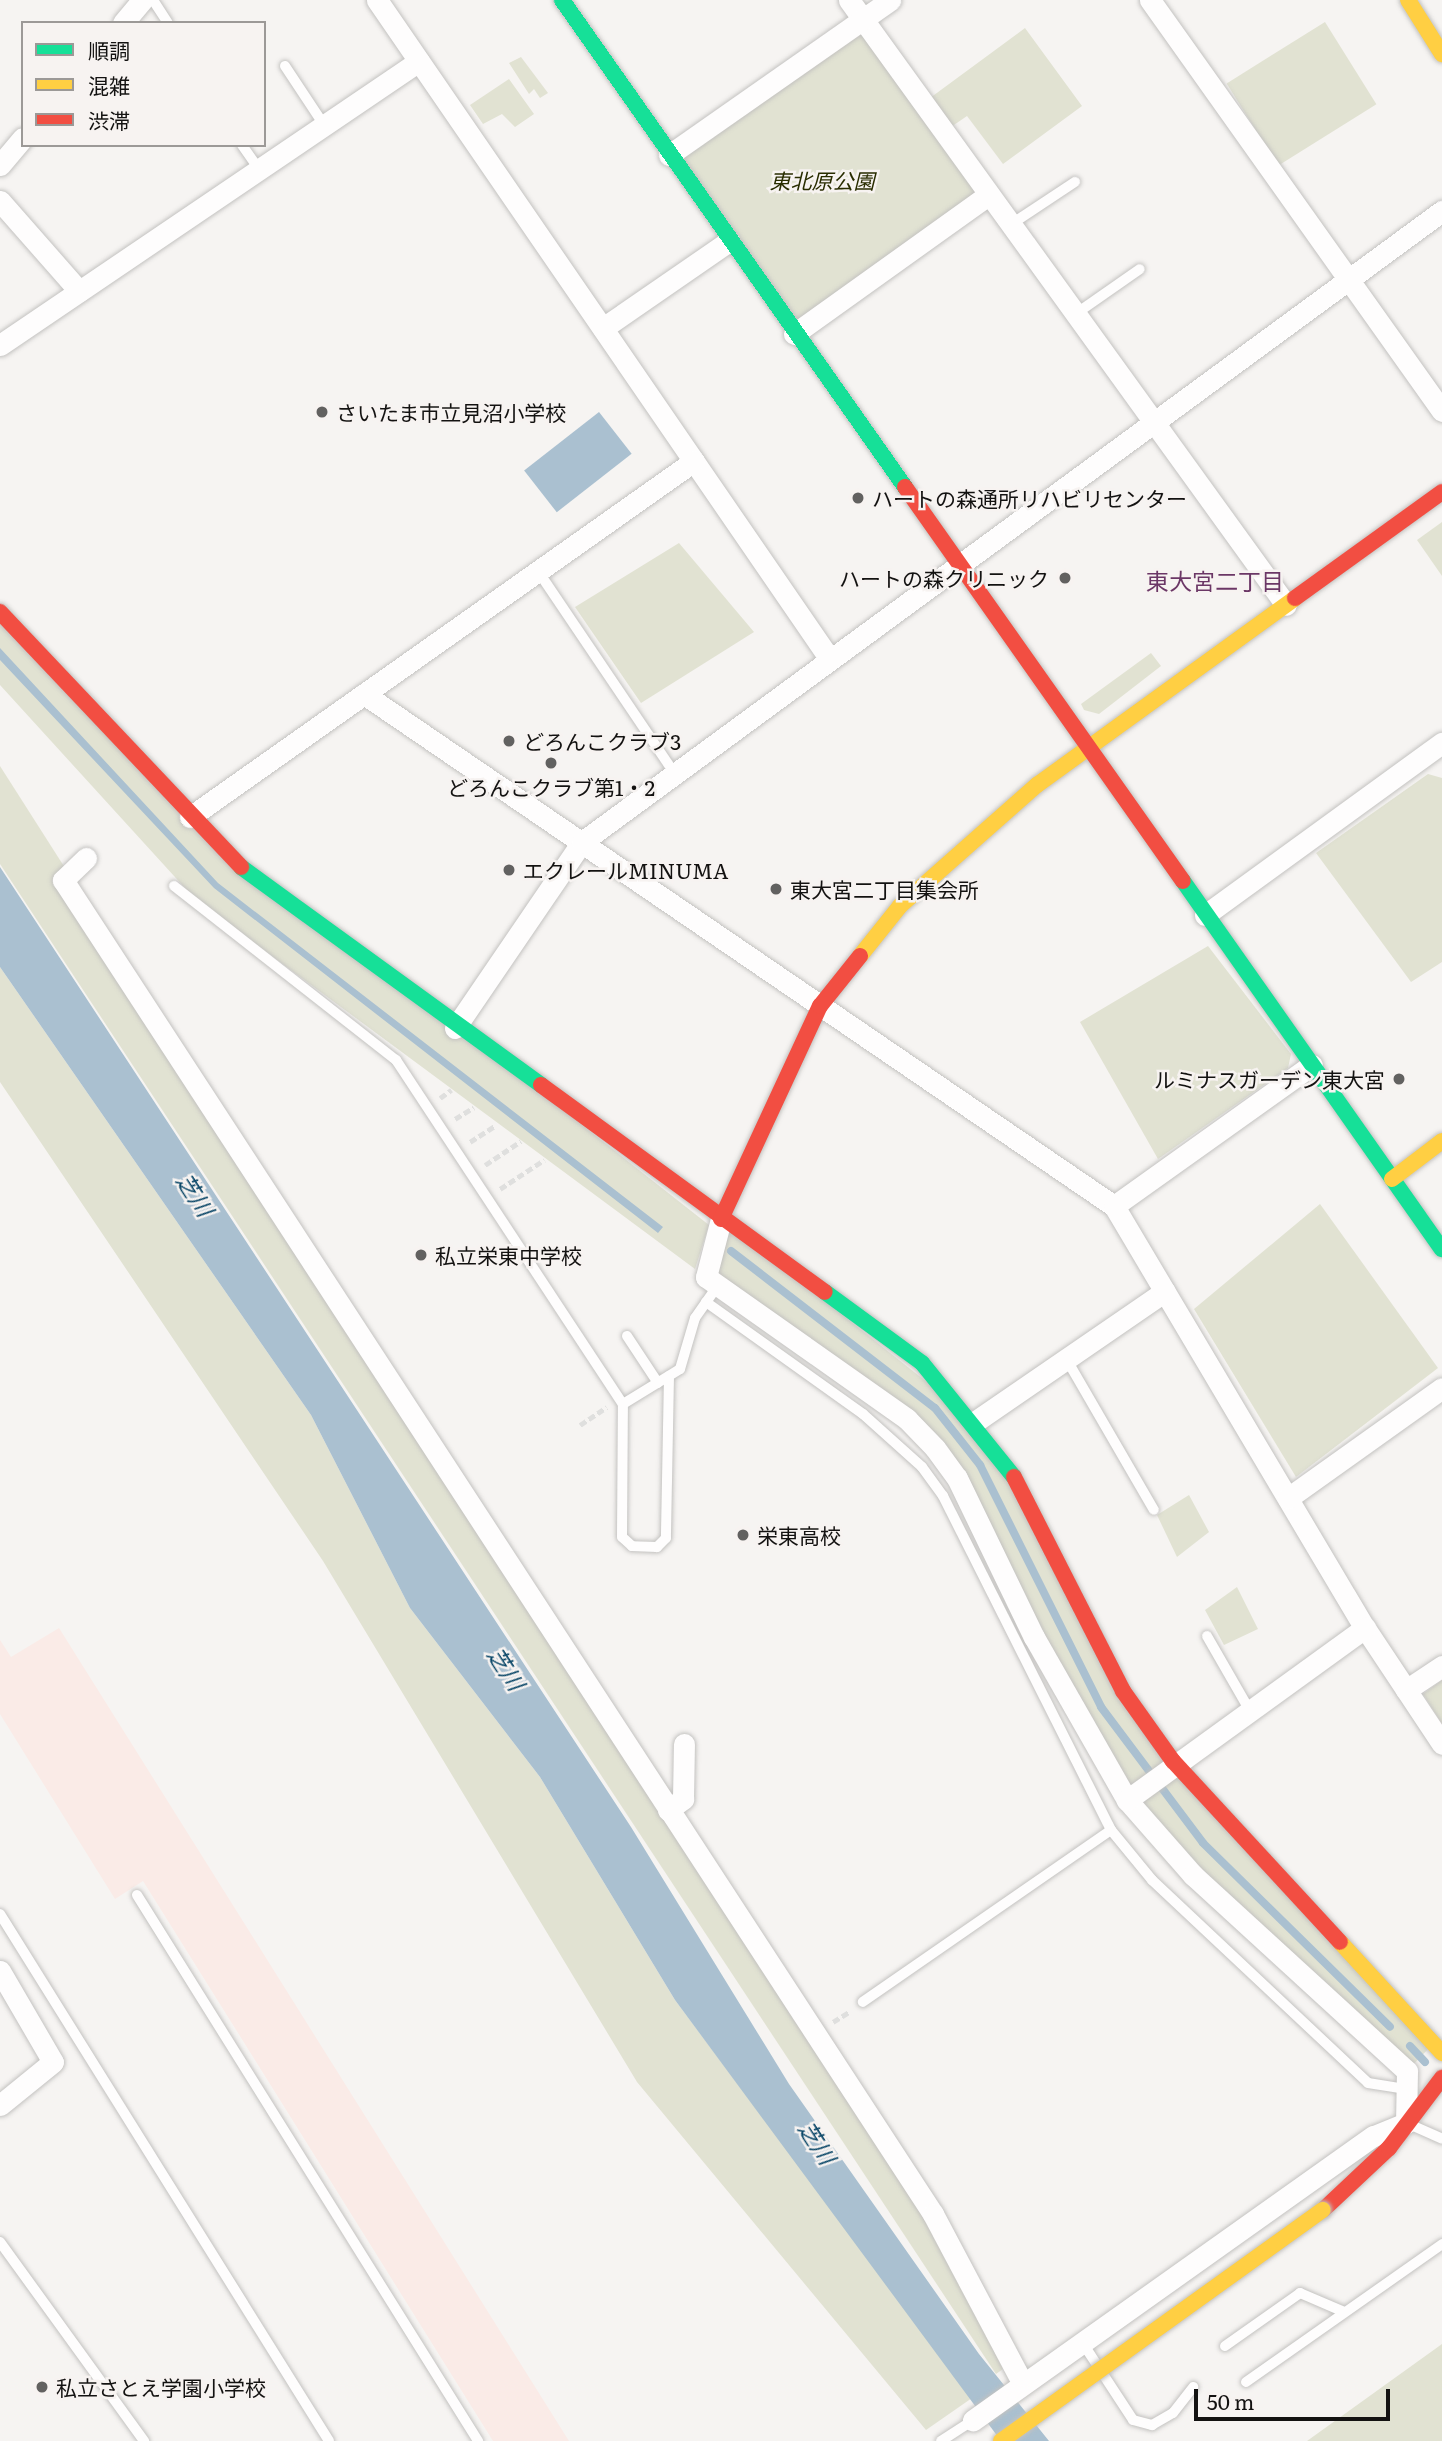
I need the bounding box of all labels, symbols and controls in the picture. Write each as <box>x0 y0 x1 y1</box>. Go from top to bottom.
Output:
legend <box>21 21 266 147</box>
text: 順調 <box>88 34 130 65</box>
text: 混雑 <box>88 69 130 100</box>
text: 渋滞 <box>88 104 130 135</box>
park label: 東北原公園 <box>770 167 874 193</box>
place label: さいたま市立見沼小学校 <box>336 399 567 425</box>
marker: さいたま市立見沼小学校 <box>314 404 330 420</box>
place label: ハートの森通所リハビリセンター <box>872 485 1187 511</box>
marker: ハートの森通所リハビリセンター <box>850 490 866 506</box>
place label: ハートの森クリニック <box>839 565 1049 591</box>
district label: 東大宮二丁目 <box>1146 566 1284 594</box>
marker: ハートの森クリニック <box>1055 568 1075 588</box>
place label: どろんこクラブ3 <box>523 728 681 754</box>
marker: どろんこクラブ3 <box>501 733 517 749</box>
marker: どろんこクラブ第1・2 <box>543 755 559 771</box>
place label: どろんこクラブ第1・2 <box>447 774 655 800</box>
place label: エクレールMINUMA <box>523 857 728 883</box>
marker: エクレールMINUMA <box>501 862 517 878</box>
place label: 東大宮二丁目集会所 <box>790 876 979 902</box>
marker: 東大宮二丁目集会所 <box>768 881 784 897</box>
place label: ルミナスガーデン東大宮 <box>1154 1066 1385 1092</box>
marker: ルミナスガーデン東大宮 <box>1391 1071 1407 1087</box>
water label: 芝川 <box>172 1167 220 1221</box>
place label: 私立栄東中学校 <box>435 1242 582 1268</box>
marker: 私立栄東中学校 <box>413 1247 429 1263</box>
place label: 栄東高校 <box>757 1522 841 1548</box>
marker: 栄東高校 <box>735 1527 751 1543</box>
water label: 芝川 <box>483 1641 531 1695</box>
water label: 芝川 <box>794 2115 842 2169</box>
place label: 私立さとえ学園小学校 <box>56 2374 266 2400</box>
scale bar <box>1197 2374 1393 2418</box>
marker: 私立さとえ学園小学校 <box>34 2379 50 2395</box>
text: 50 m <box>1207 2385 1254 2416</box>

